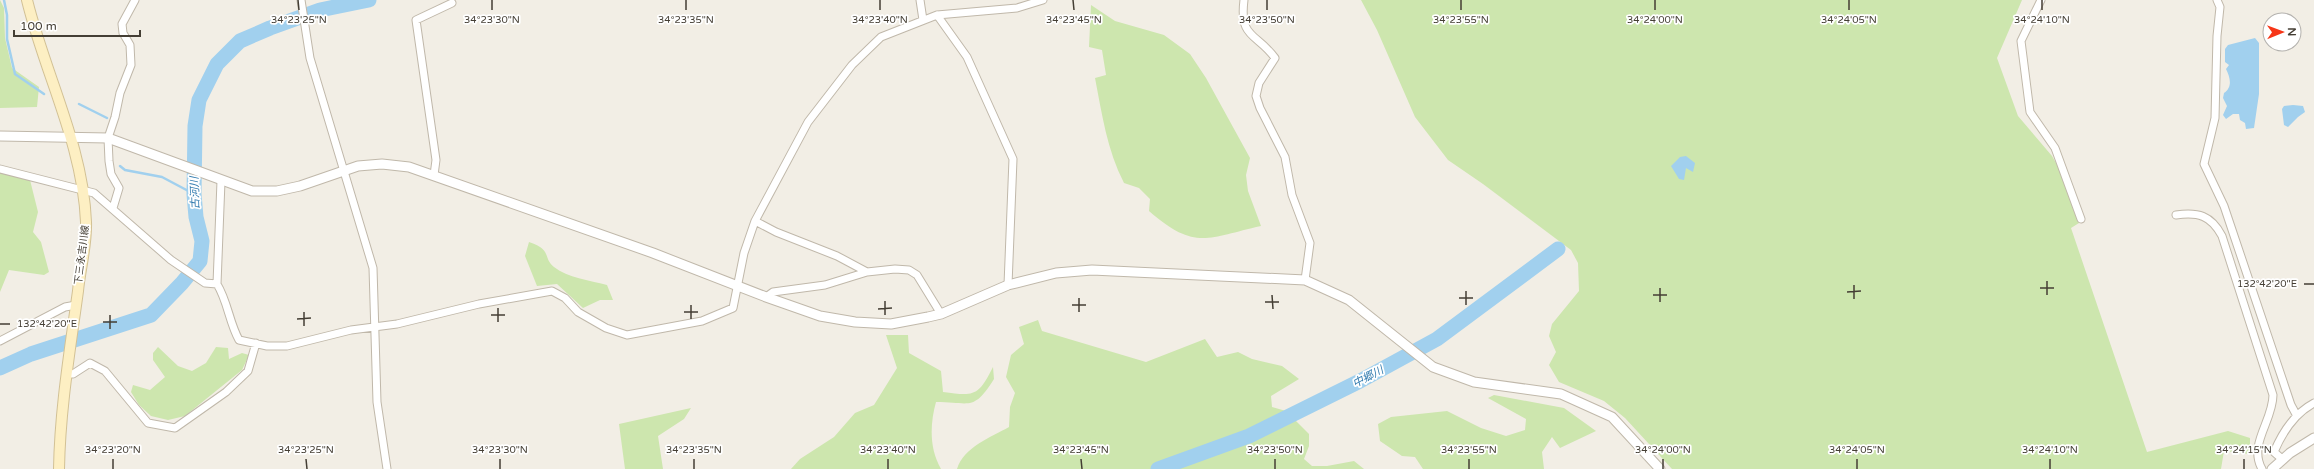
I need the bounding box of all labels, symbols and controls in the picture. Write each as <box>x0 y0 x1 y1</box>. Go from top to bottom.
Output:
scale bar <box>14 12 140 38</box>
north arrow <box>2262 12 2302 52</box>
text: 34°23'25"N <box>271 14 327 26</box>
text: 34°23'30"N <box>464 14 520 26</box>
text: 34°23'35"N <box>658 14 714 26</box>
text: 34°23'40"N <box>852 14 908 26</box>
text: 34°23'45"N <box>1046 14 1102 26</box>
text: 34°23'50"N <box>1239 14 1295 26</box>
text: 34°23'55"N <box>1433 14 1489 26</box>
text: 34°24'00"N <box>1627 14 1683 26</box>
text: 34°24'05"N <box>1821 14 1877 26</box>
text: 34°24'10"N <box>2014 14 2070 26</box>
text: 100 m <box>20 19 57 33</box>
text: N <box>2285 27 2298 36</box>
water label: 古河川 <box>188 175 202 210</box>
street label: 下三永吉川線 <box>72 224 92 286</box>
text: 132°42'20"E <box>2237 278 2297 290</box>
text: 132°42'20"E <box>17 318 77 330</box>
water label: 中郷川 <box>1350 363 1387 390</box>
text: 34°23'20"N <box>85 444 141 456</box>
text: 34°23'25"N <box>278 444 334 456</box>
text: 34°23'30"N <box>472 444 528 456</box>
text: 34°23'35"N <box>666 444 722 456</box>
text: 34°23'40"N <box>860 444 916 456</box>
text: 34°23'45"N <box>1053 444 1109 456</box>
text: 34°23'50"N <box>1247 444 1303 456</box>
text: 34°23'55"N <box>1441 444 1497 456</box>
text: 34°24'00"N <box>1635 444 1691 456</box>
text: 34°24'05"N <box>1829 444 1885 456</box>
text: 34°24'10"N <box>2022 444 2078 456</box>
text: 34°24'15"N <box>2216 444 2272 456</box>

